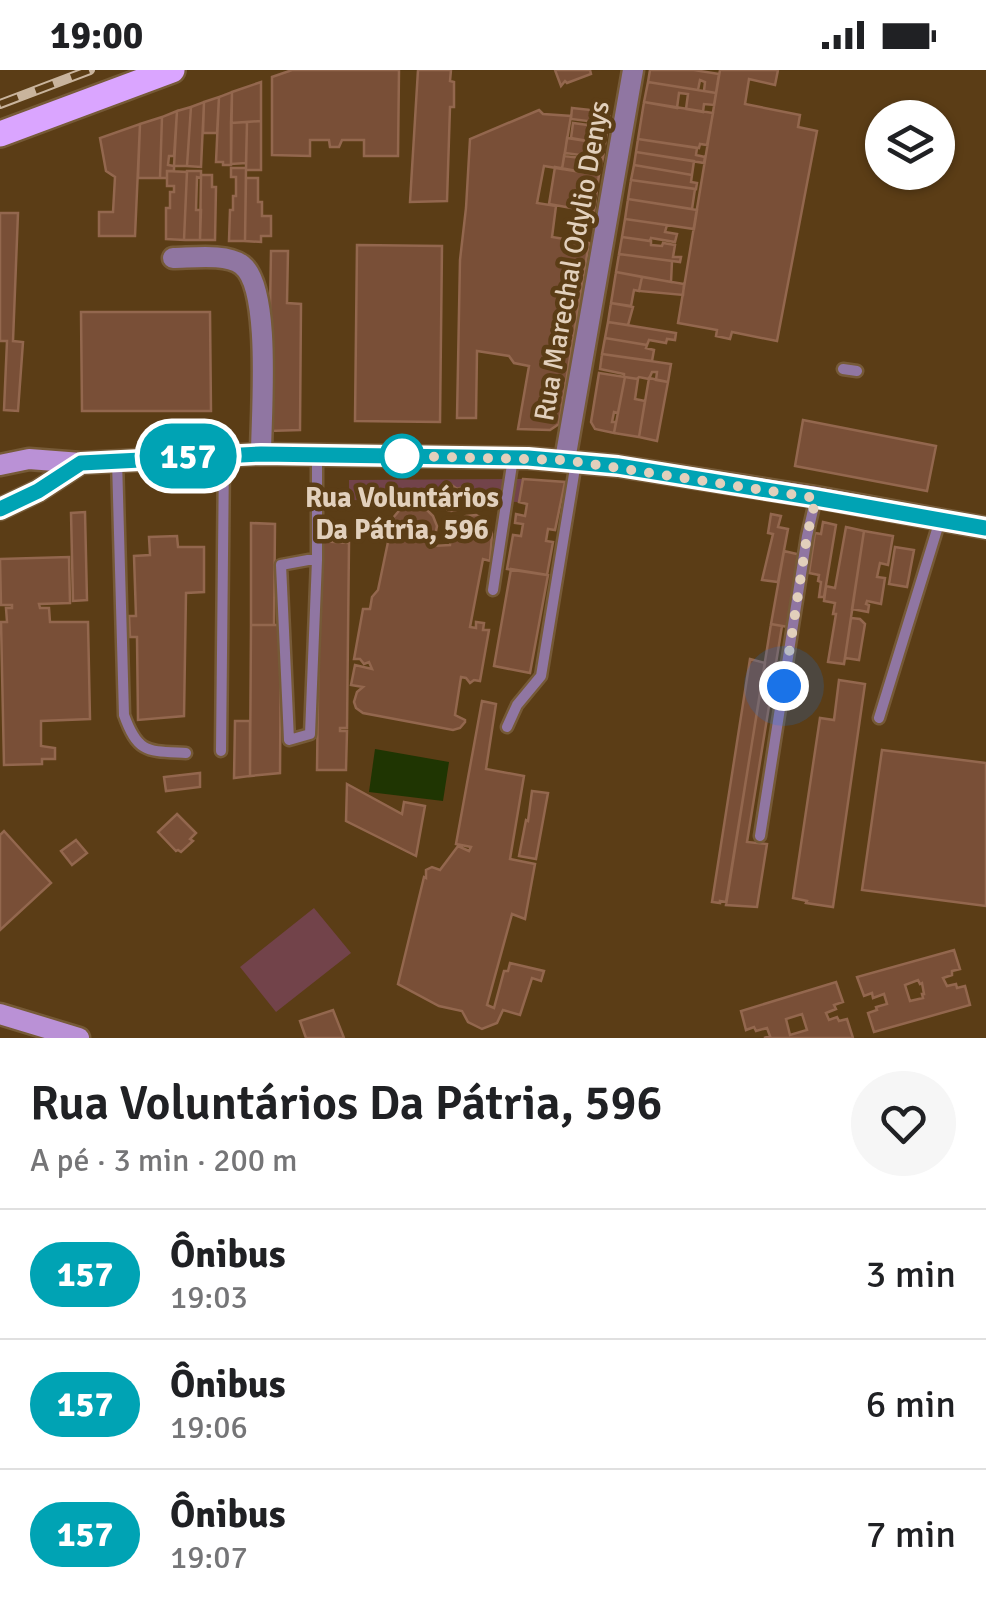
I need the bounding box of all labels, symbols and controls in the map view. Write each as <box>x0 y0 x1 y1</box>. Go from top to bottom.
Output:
text: 19:00 <box>50 12 143 59</box>
street label: Rua Marechal Odylio Denys <box>527 98 617 424</box>
map controls <box>865 100 955 190</box>
button: layers <box>865 100 955 190</box>
line badge: 157 <box>130 424 246 488</box>
text: 157 <box>160 435 216 478</box>
marker: Rua Voluntários Da Pátria, 596 <box>381 435 423 477</box>
place label: Rua Voluntários Da Pátria, 596 <box>305 481 499 547</box>
your location <box>759 661 809 711</box>
button: heart <box>851 1071 956 1176</box>
text: Rua Voluntários Da Pátria, 596 <box>30 1074 662 1133</box>
text: A pé · 3 min · 200 m <box>30 1141 298 1180</box>
text: Ônibus <box>170 1231 285 1278</box>
text: 3 min <box>866 1251 956 1298</box>
text: 157 <box>57 1253 113 1296</box>
text: 19:03 <box>170 1278 248 1317</box>
text: Ônibus <box>170 1361 285 1408</box>
text: 6 min <box>866 1381 956 1428</box>
text: 157 <box>57 1383 113 1426</box>
text: 19:06 <box>170 1408 248 1447</box>
text: Ônibus <box>170 1491 285 1538</box>
text: 7 min <box>866 1511 956 1558</box>
text: 157 <box>57 1513 113 1556</box>
text: 19:07 <box>170 1538 248 1577</box>

